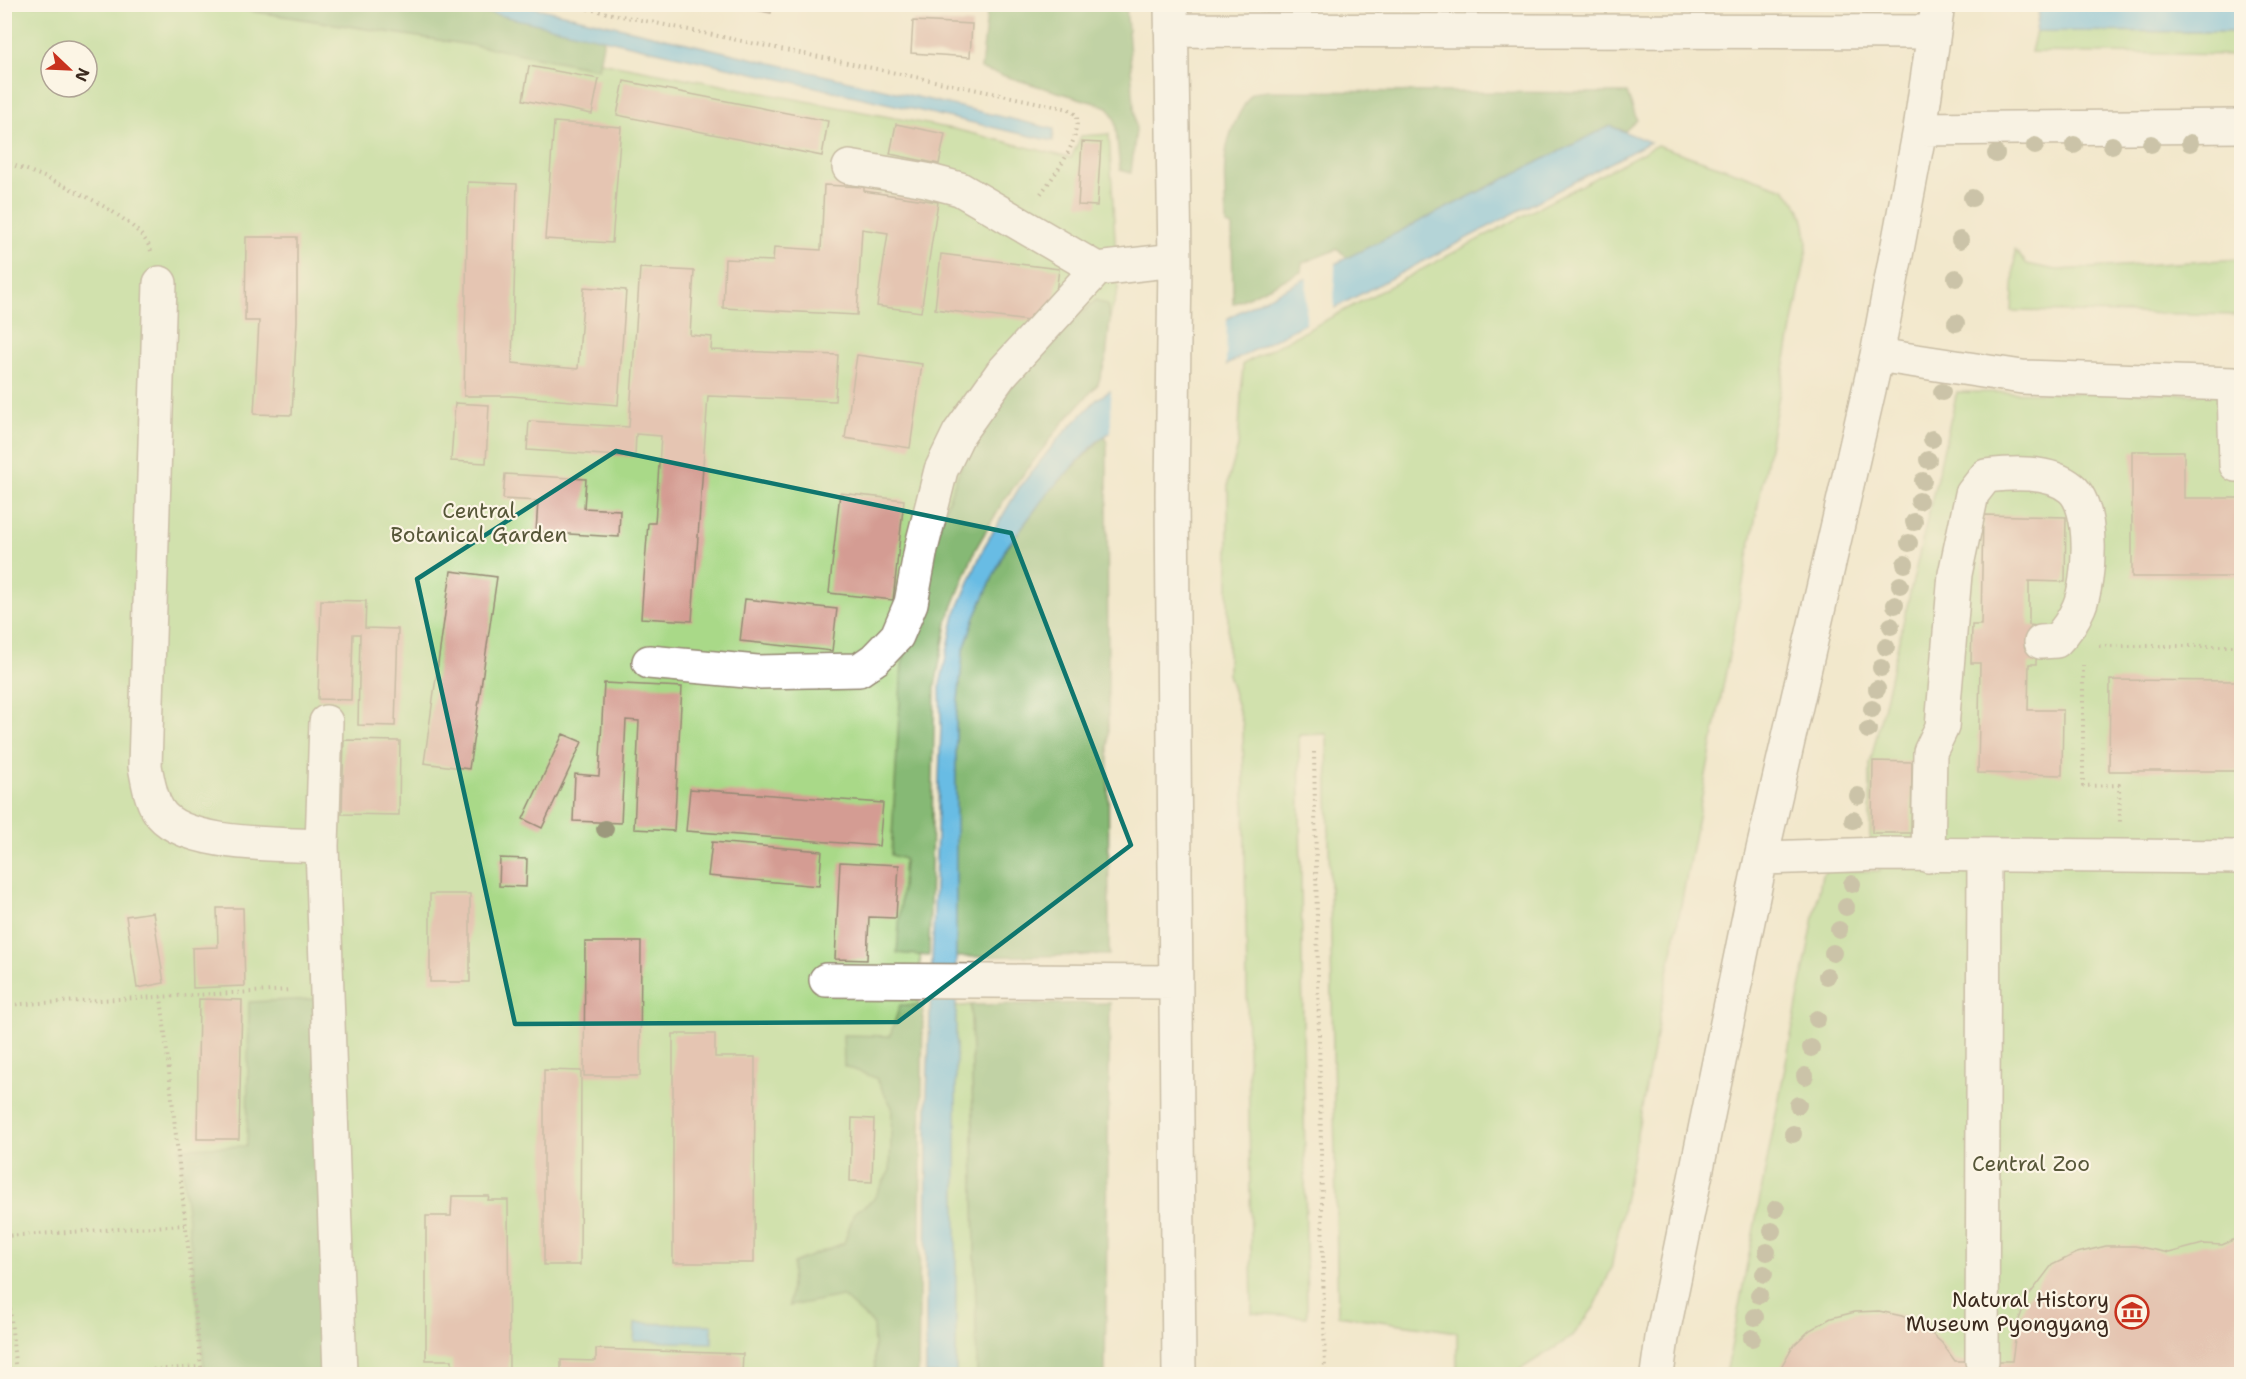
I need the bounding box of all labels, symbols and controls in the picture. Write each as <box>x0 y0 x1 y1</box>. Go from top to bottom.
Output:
north arrow <box>39 39 99 99</box>
text: N <box>70 65 94 85</box>
park label: Central Botanical Garden <box>391 497 568 549</box>
park label: Central Zoo <box>1972 1150 2090 1178</box>
place label: Natural History Museum Pyongyang <box>1906 1286 2109 1338</box>
museum icon: Natural History Museum Pyongyang <box>2114 1294 2150 1330</box>

